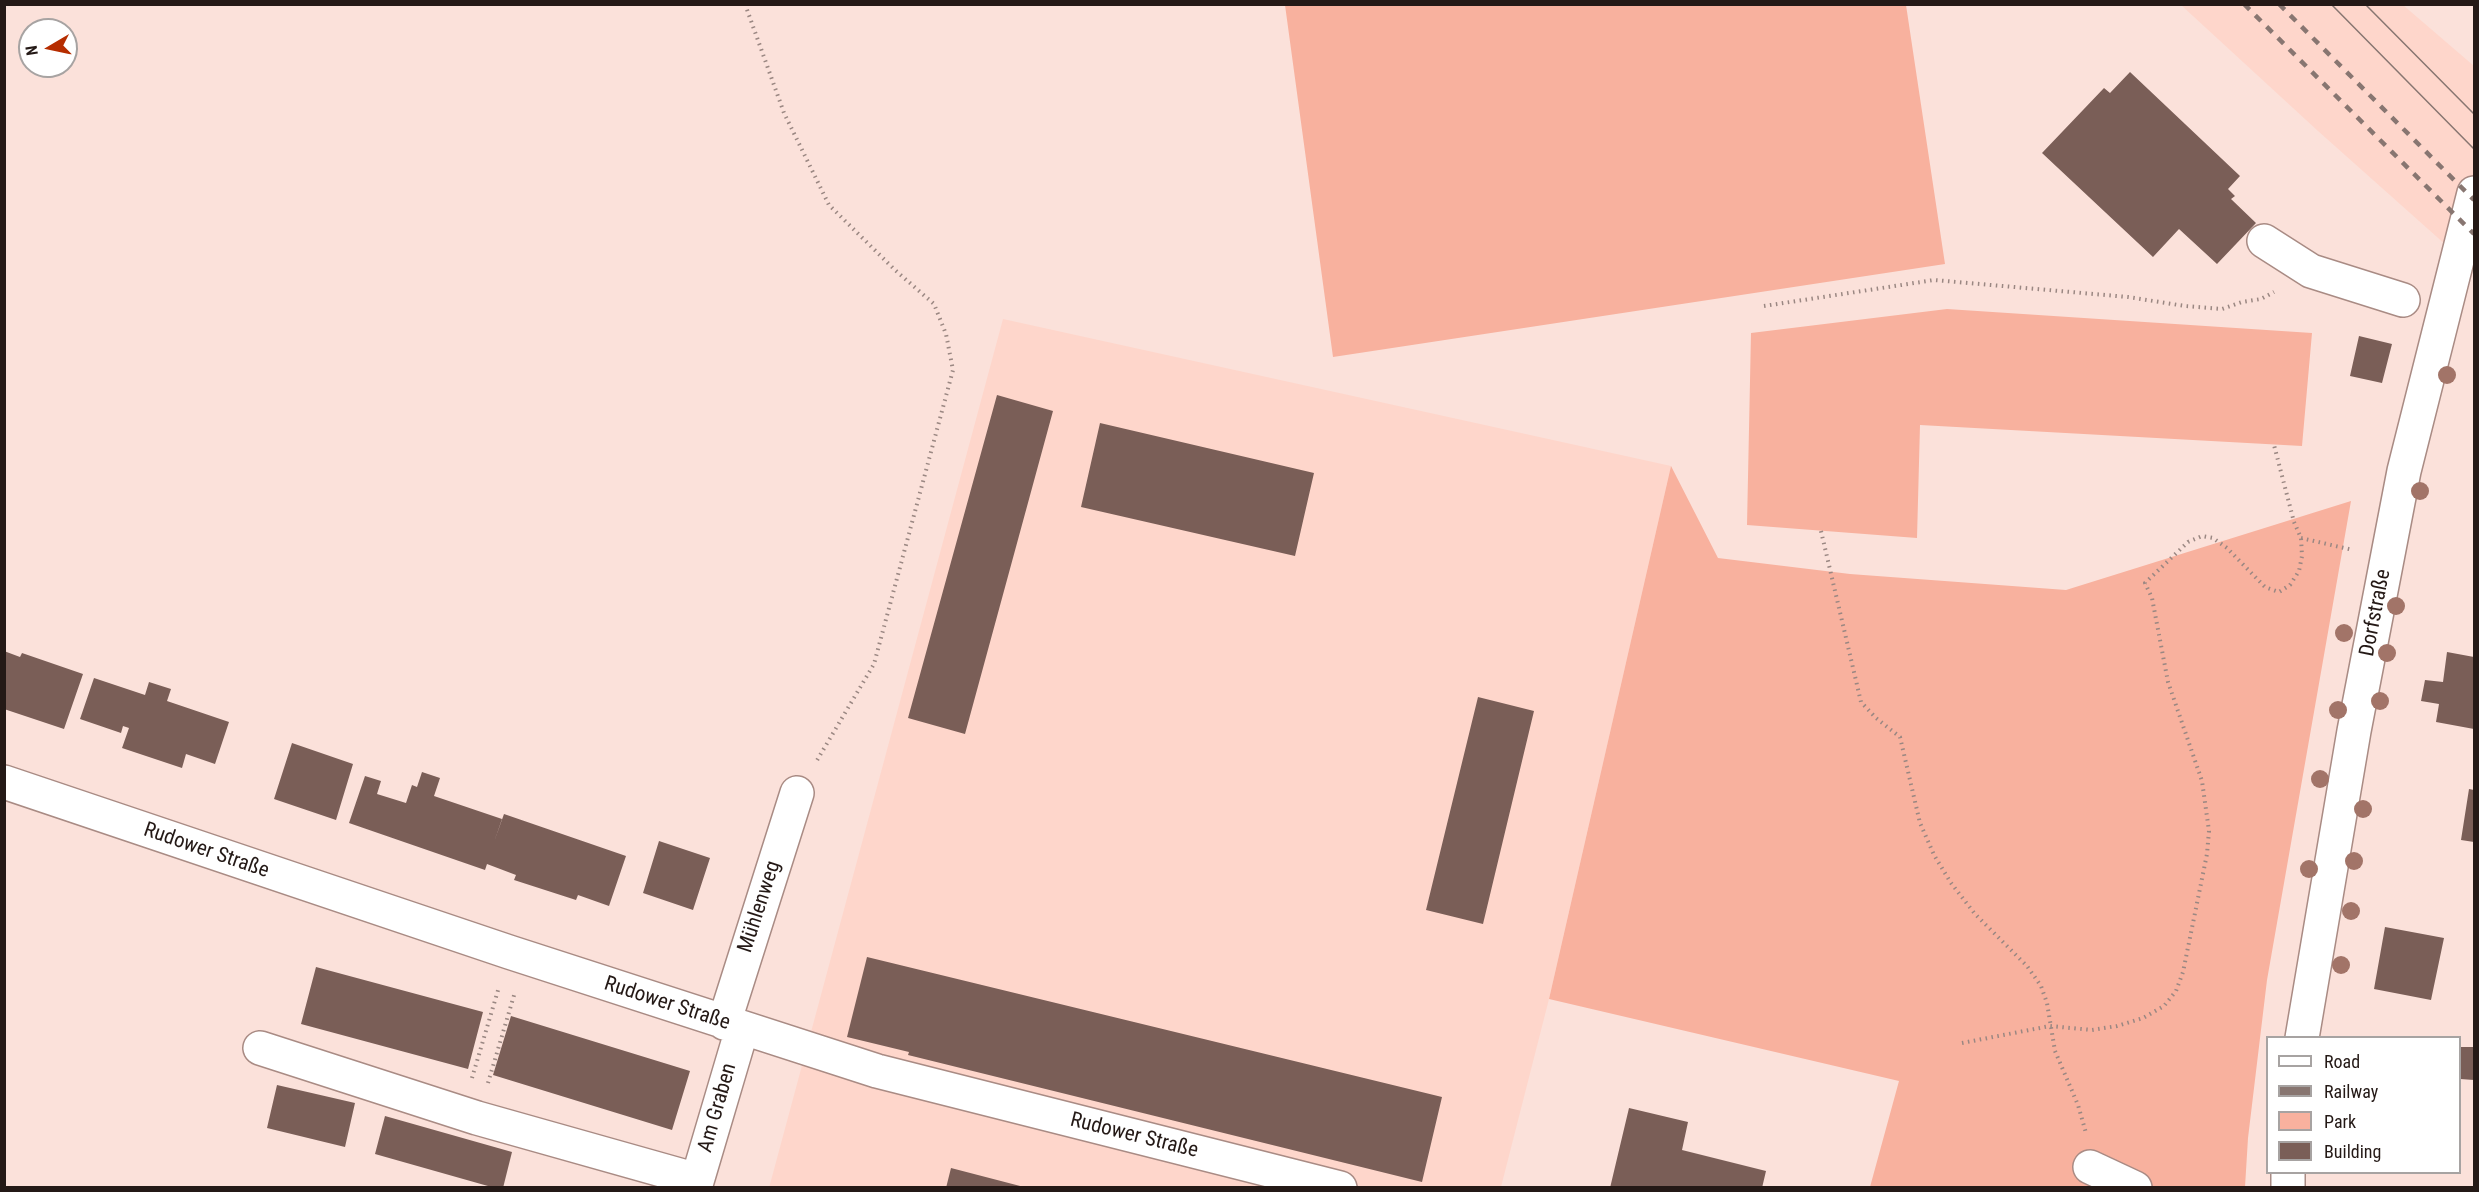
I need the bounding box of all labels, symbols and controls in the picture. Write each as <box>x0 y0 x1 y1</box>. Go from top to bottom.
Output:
north arrow <box>18 18 78 78</box>
text: N <box>22 44 42 57</box>
street label: Dorfstraße <box>2355 567 2397 659</box>
street label: Rudower Straße <box>140 818 272 884</box>
street label: Mühlenweg <box>733 858 787 956</box>
street label: Rudower Straße <box>601 972 733 1036</box>
legend <box>2266 1036 2461 1174</box>
text: Road <box>2324 1051 2360 1072</box>
street label: Am Graben <box>693 1061 743 1155</box>
text: Railway <box>2324 1081 2378 1102</box>
street label: Rudower Straße <box>1067 1108 1201 1164</box>
text: Park <box>2324 1111 2356 1132</box>
text: Building <box>2324 1141 2381 1162</box>

